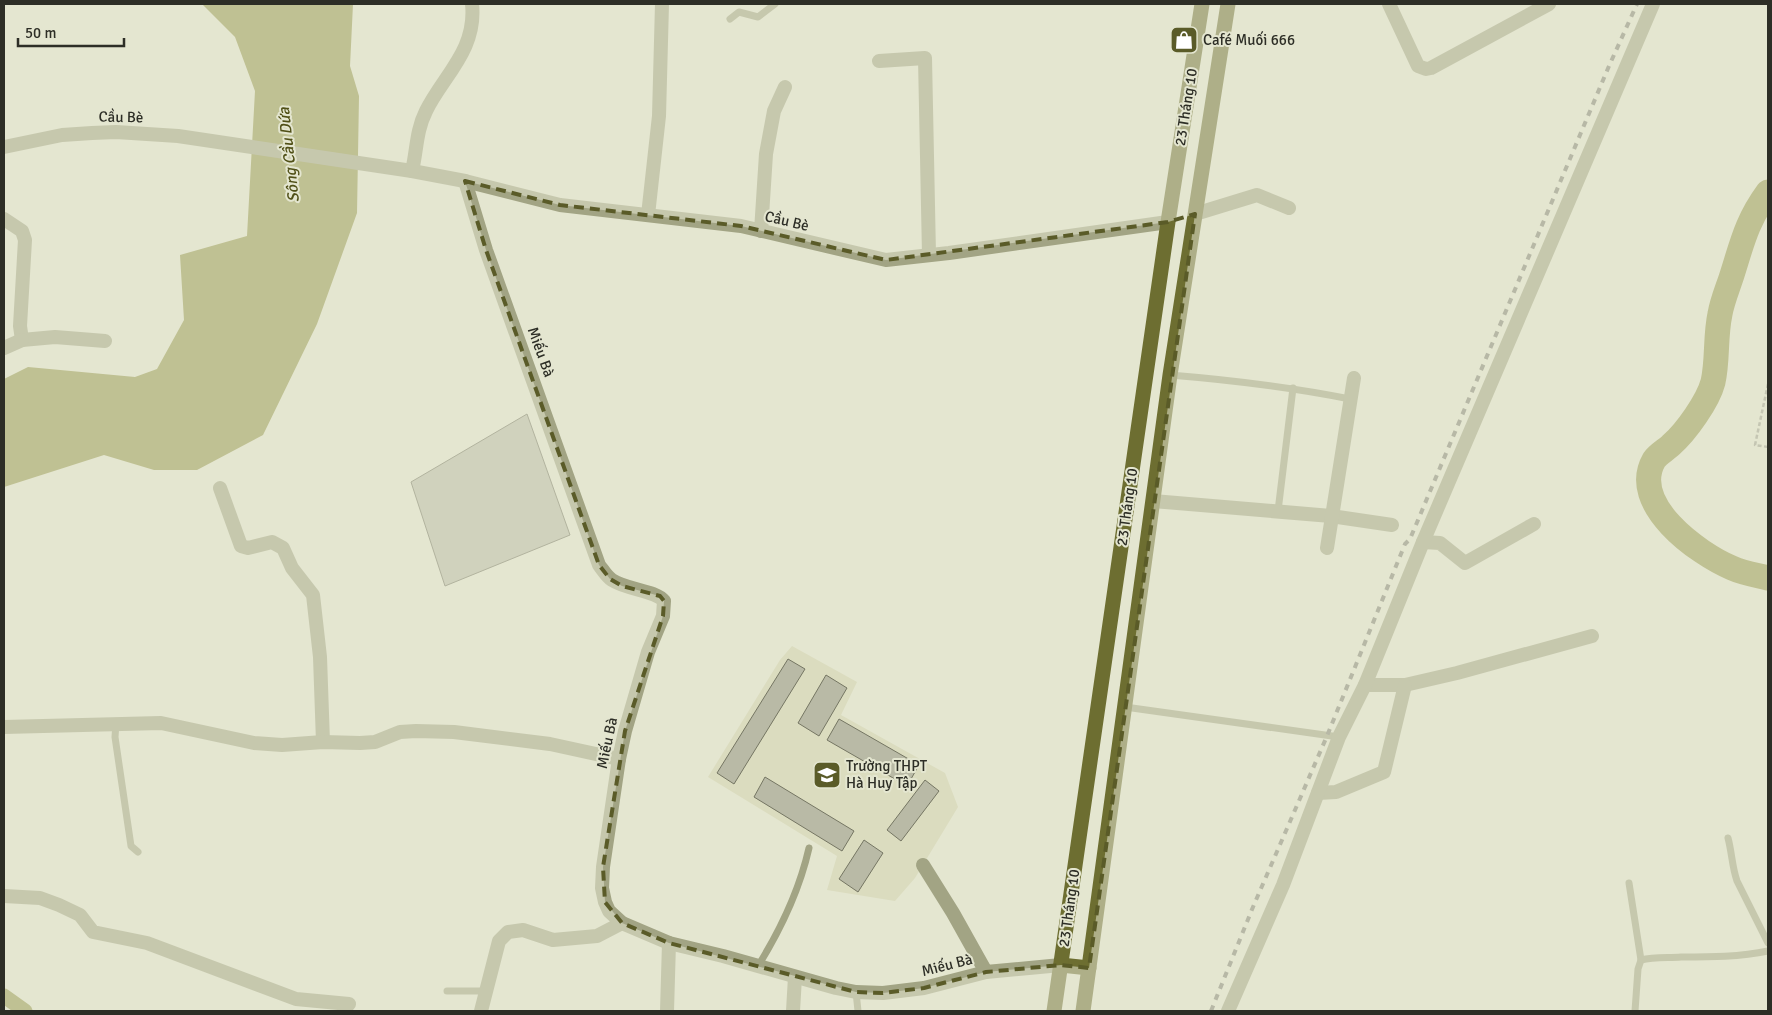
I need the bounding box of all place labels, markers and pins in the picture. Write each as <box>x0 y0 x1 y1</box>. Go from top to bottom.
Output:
shop icon: Café Muối 666 <box>1169 25 1199 55</box>
place label: Café Muối 666 <box>1203 31 1295 49</box>
place label: Trường THPT Hà Huy Tập <box>846 757 928 792</box>
school or university icon: Trường THPT Hà Huy Tập <box>812 760 842 790</box>

